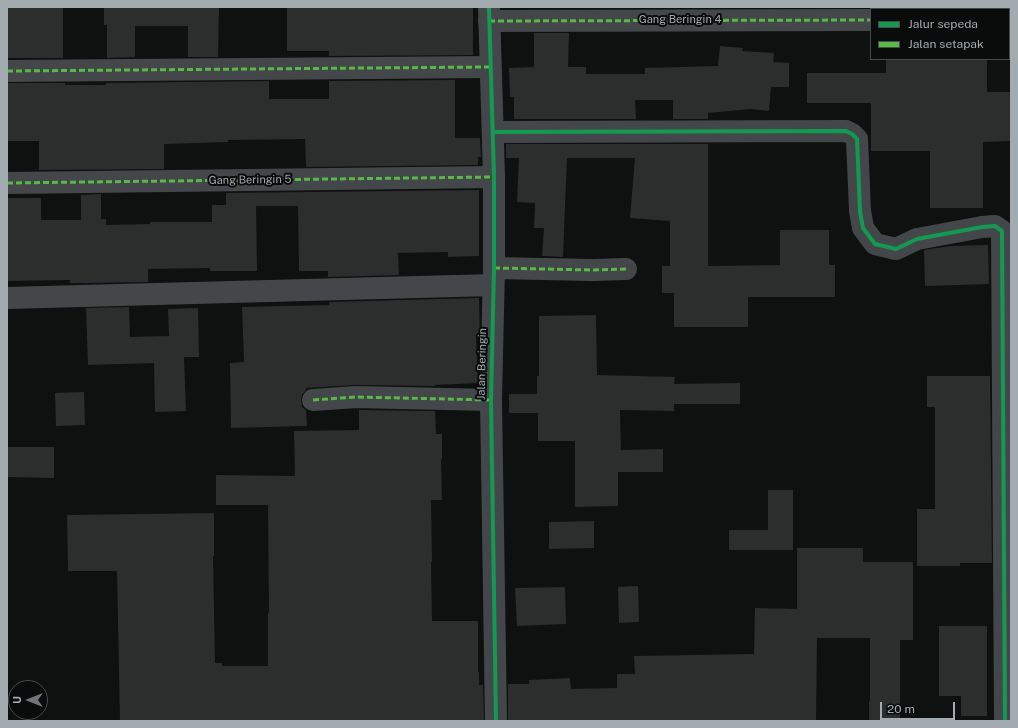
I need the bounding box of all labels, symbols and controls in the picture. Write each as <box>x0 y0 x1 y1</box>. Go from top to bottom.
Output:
legend <box>870 8 1010 60</box>
street label: Gang Beringin 4 <box>639 13 721 27</box>
text: Jalur sepeda <box>908 17 978 31</box>
text: Jalan setapak <box>908 37 984 51</box>
street label: Gang Beringin 5 <box>208 173 292 187</box>
street label: Jalan Beringin <box>475 328 489 400</box>
north arrow <box>8 680 48 720</box>
scale bar <box>882 694 957 720</box>
text: U <box>11 696 23 704</box>
text: 20 m <box>887 702 915 716</box>

